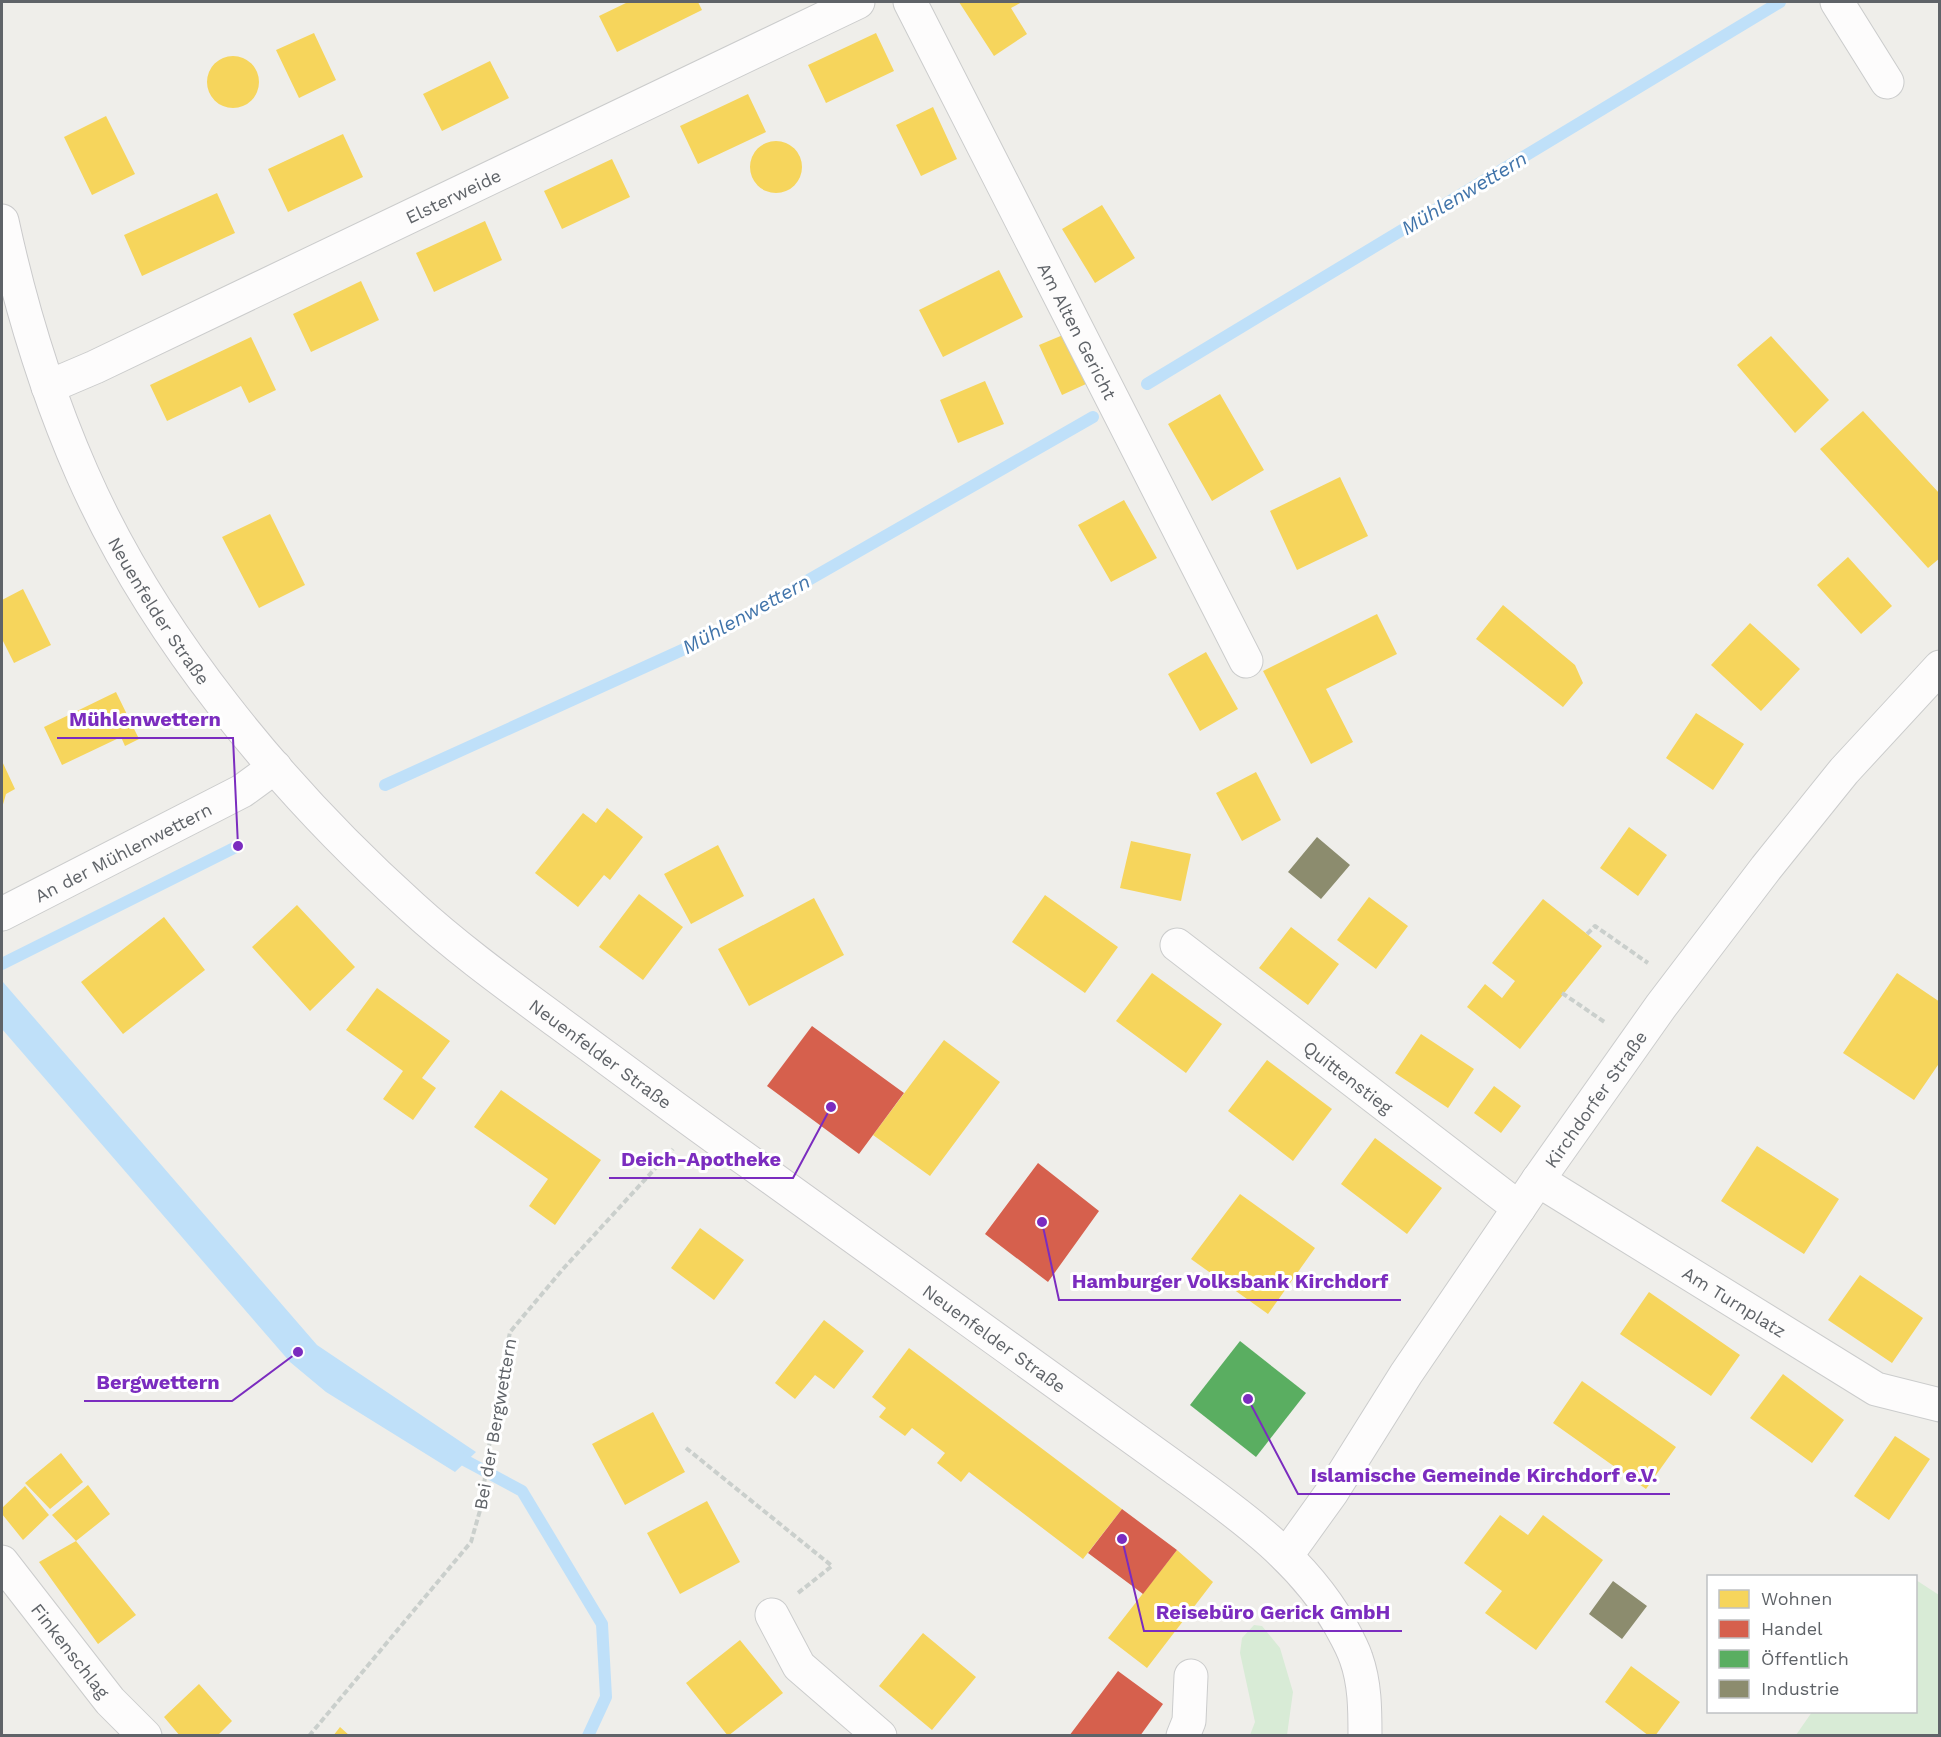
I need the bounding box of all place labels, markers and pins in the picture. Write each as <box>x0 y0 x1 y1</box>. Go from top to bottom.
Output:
callout: Mühlenwettern <box>57 700 233 738</box>
callout: Deich-Apotheke <box>609 1140 793 1178</box>
callout: Hamburger Volksbank Kirchdorf <box>1059 1262 1401 1300</box>
callout: Bergwettern <box>84 1363 232 1401</box>
callout: Islamische Gemeinde Kirchdorf e.V. <box>1298 1456 1670 1494</box>
callout: Reisebüro Gerick GmbH <box>1144 1593 1402 1631</box>

